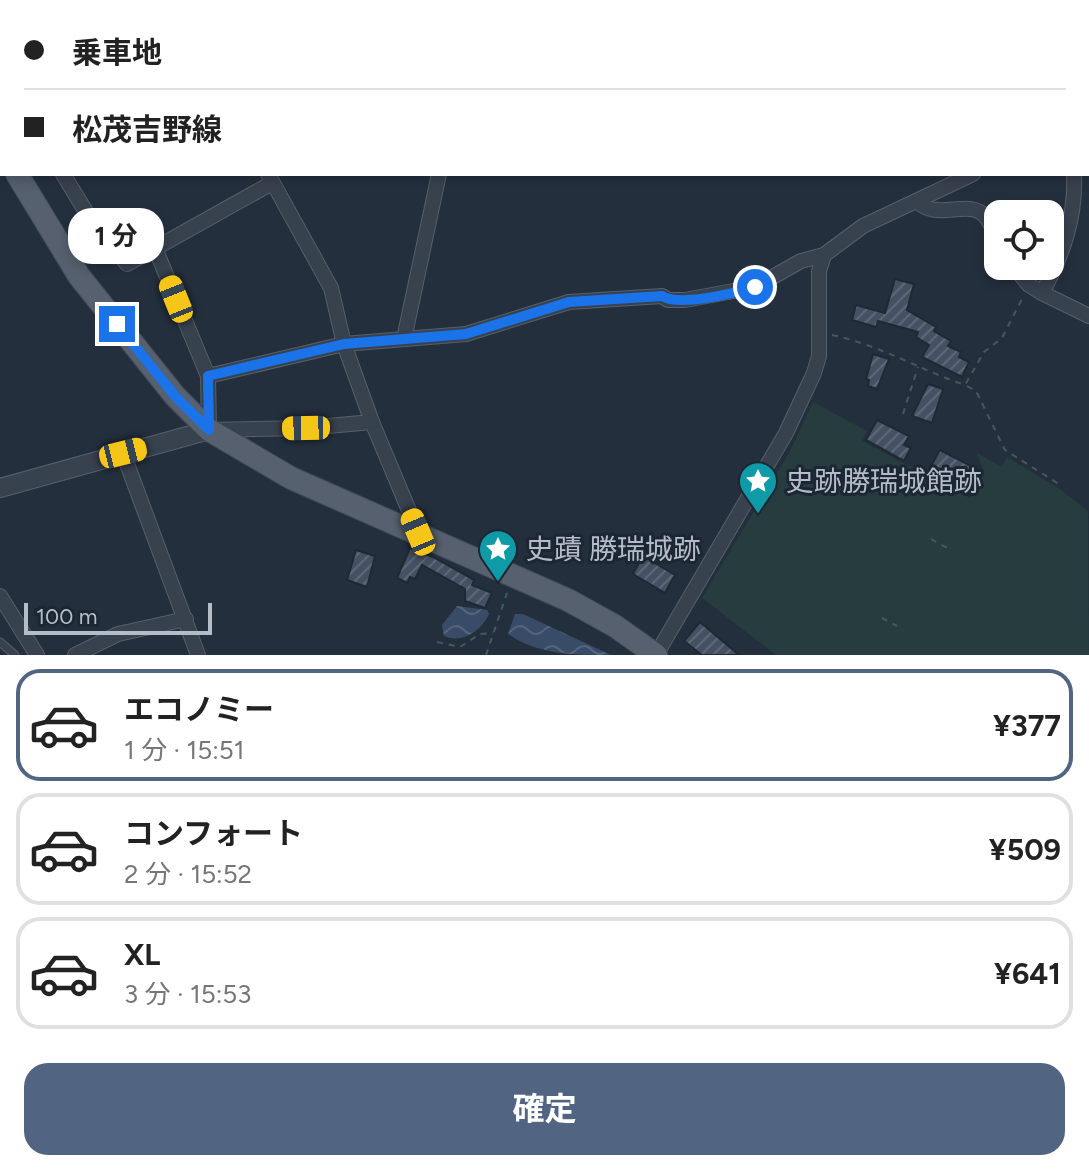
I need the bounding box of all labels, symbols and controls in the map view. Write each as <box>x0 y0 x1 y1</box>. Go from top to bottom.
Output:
text: 乗車地 <box>72 34 162 71</box>
text: 松茂吉野線 <box>72 111 222 148</box>
map controls <box>984 200 1064 280</box>
button: locate <box>984 200 1064 280</box>
callout: 1 分 <box>69 208 165 264</box>
text: 1 分 <box>94 220 138 252</box>
route start <box>737 269 773 305</box>
car <box>156 272 196 326</box>
route end <box>99 306 135 342</box>
car <box>282 416 330 440</box>
car <box>97 436 149 470</box>
place icon: 史跡勝瑞城館跡 <box>737 460 779 515</box>
place label: 史跡勝瑞城館跡 <box>786 464 982 498</box>
car <box>398 505 438 559</box>
place icon: 史蹟 勝瑞城跡 <box>477 528 519 583</box>
place label: 史蹟 勝瑞城跡 <box>526 532 701 566</box>
scale bar <box>24 599 212 635</box>
text: 100 m <box>36 603 97 630</box>
icon: car <box>28 689 100 761</box>
text: エコノミー <box>124 691 274 728</box>
text: ¥377 <box>993 707 1061 744</box>
text: 1 分 · 15:51 <box>124 734 245 766</box>
icon: car <box>28 813 100 885</box>
text: コンフォート <box>124 815 303 852</box>
text: ¥509 <box>989 831 1061 868</box>
text: 2 分 · 15:52 <box>124 858 252 890</box>
text: XL <box>124 936 160 973</box>
icon: car <box>28 937 100 1009</box>
text: ¥641 <box>994 955 1061 992</box>
text: 3 分 · 15:53 <box>124 978 251 1010</box>
button: 確定 <box>24 1063 1065 1155</box>

